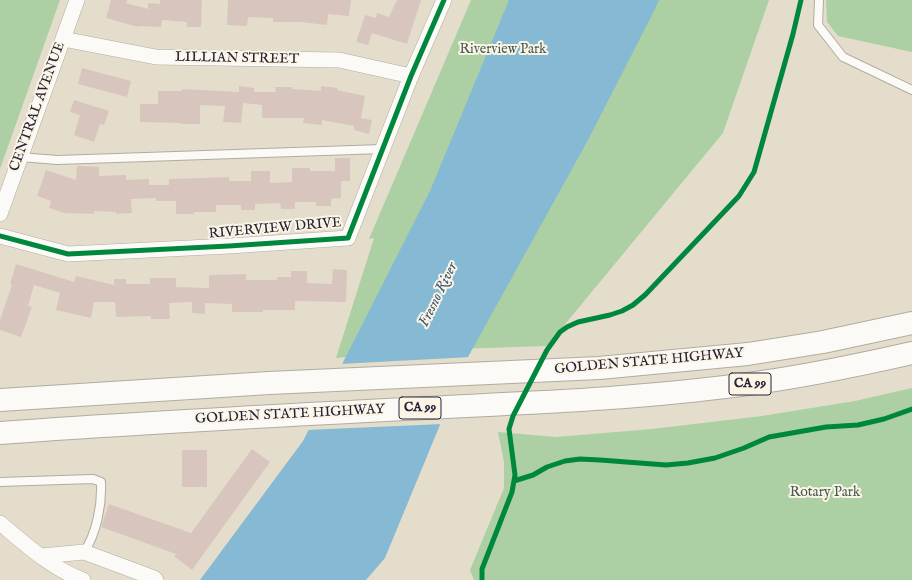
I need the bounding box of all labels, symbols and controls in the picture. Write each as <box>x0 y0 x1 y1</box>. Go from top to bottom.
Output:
street label: CENTRAL AVENUE <box>7 40 69 174</box>
park label: Riverview Park <box>459 42 547 58</box>
street label: LILLIAN STREET <box>175 50 299 68</box>
street label: RIVERVIEW DRIVE <box>208 215 342 243</box>
water label: Fresno River <box>416 260 462 330</box>
street label: GOLDEN STATE HIGHWAY <box>554 345 744 379</box>
road number: CA 99 <box>729 373 771 395</box>
road number: CA 99 <box>399 397 441 419</box>
street label: GOLDEN STATE HIGHWAY <box>195 402 385 428</box>
park label: Rotary Park <box>790 485 860 501</box>

